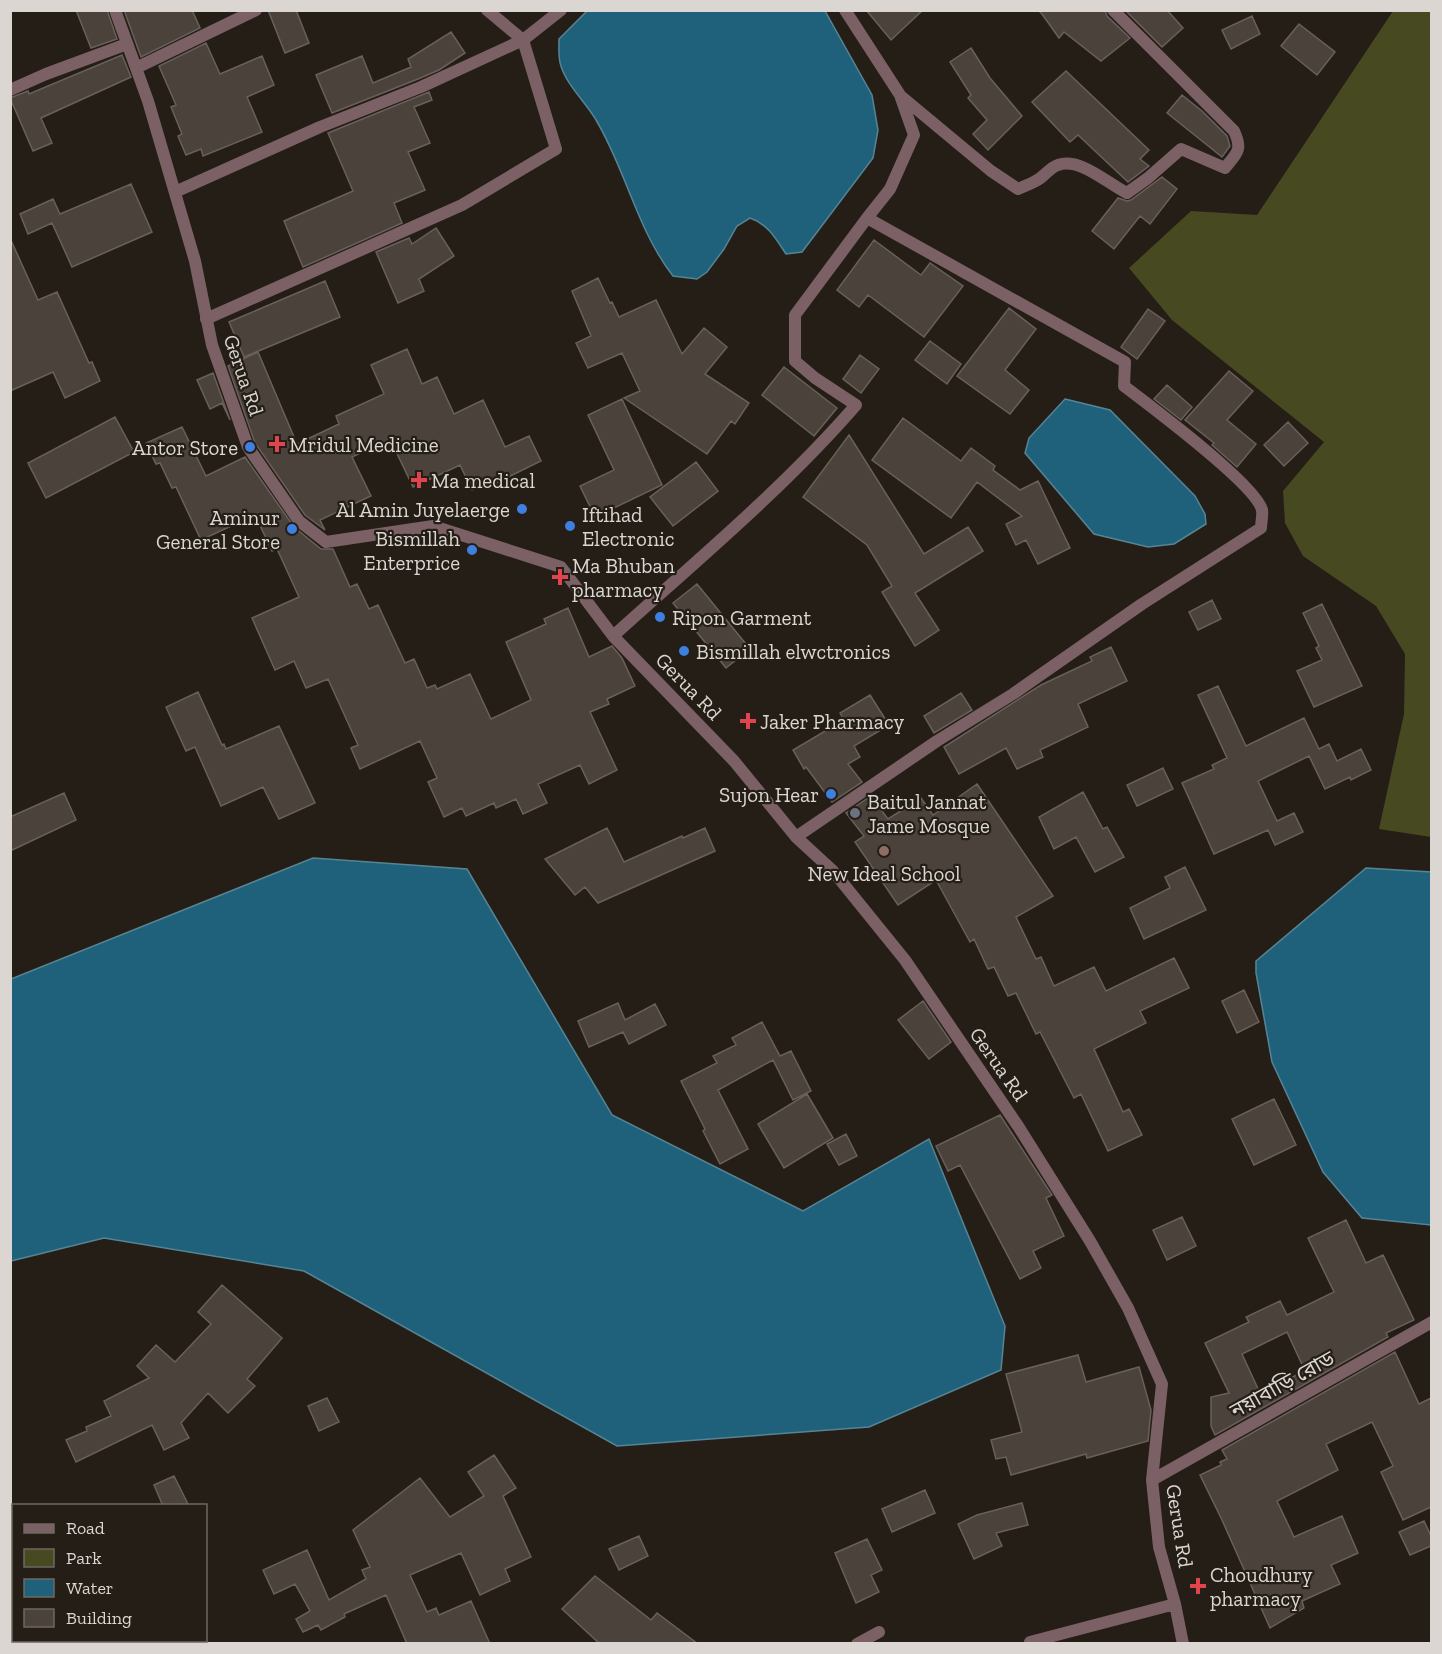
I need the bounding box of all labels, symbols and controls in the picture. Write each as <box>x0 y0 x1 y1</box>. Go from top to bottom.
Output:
street label: Gerua Rd <box>218 331 270 419</box>
place label: Mridul Medicine <box>289 432 439 457</box>
place label: Antor Store <box>132 435 238 460</box>
marker: Mridul Medicine <box>270 437 284 451</box>
marker: Antor Store <box>243 440 257 454</box>
place label: Ma medical <box>431 468 535 493</box>
marker: Ma medical <box>412 473 426 487</box>
place label: Al Amin Juyelaerge <box>336 497 510 522</box>
marker: Al Amin Juyelaerge <box>515 502 529 516</box>
place label: Iftihad Electronic <box>582 502 675 551</box>
place label: Aminur General Store <box>156 505 280 554</box>
marker: Iftihad Electronic <box>563 519 577 533</box>
marker: Aminur General Store <box>285 522 299 536</box>
place label: Bismillah Enterprice <box>363 526 460 575</box>
marker: Bismillah Enterprice <box>465 543 479 557</box>
place label: Ma Bhuban pharmacy <box>572 553 675 602</box>
marker: Ma Bhuban pharmacy <box>553 570 567 584</box>
place label: Ripon Garment <box>672 605 811 630</box>
marker: Ripon Garment <box>653 610 667 624</box>
place label: Bismillah elwctronics <box>696 639 890 664</box>
marker: Bismillah elwctronics <box>677 644 691 658</box>
street label: Gerua Rd <box>651 647 728 725</box>
place label: Jaker Pharmacy <box>760 709 905 734</box>
marker: Jaker Pharmacy <box>741 714 755 728</box>
place label: Sujon Hear <box>719 782 819 808</box>
marker: Sujon Hear <box>824 787 838 801</box>
place label: Baitul Jannat Jame Mosque <box>867 789 990 838</box>
marker: Baitul Jannat Jame Mosque <box>848 806 862 820</box>
marker: New Ideal School <box>877 844 891 858</box>
place label: New Ideal School <box>807 861 961 886</box>
street label: Gerua Rd <box>965 1022 1034 1106</box>
street label: নয়াবাড়ি রোড <box>1225 1345 1339 1423</box>
street label: Gerua Rd <box>1161 1482 1199 1570</box>
legend <box>12 1504 207 1642</box>
text: Road <box>66 1517 105 1539</box>
text: Park <box>66 1547 102 1569</box>
place label: Choudhury pharmacy <box>1210 1562 1313 1611</box>
text: Water <box>66 1577 113 1599</box>
marker: Choudhury pharmacy <box>1191 1579 1205 1593</box>
text: Building <box>66 1607 132 1629</box>

